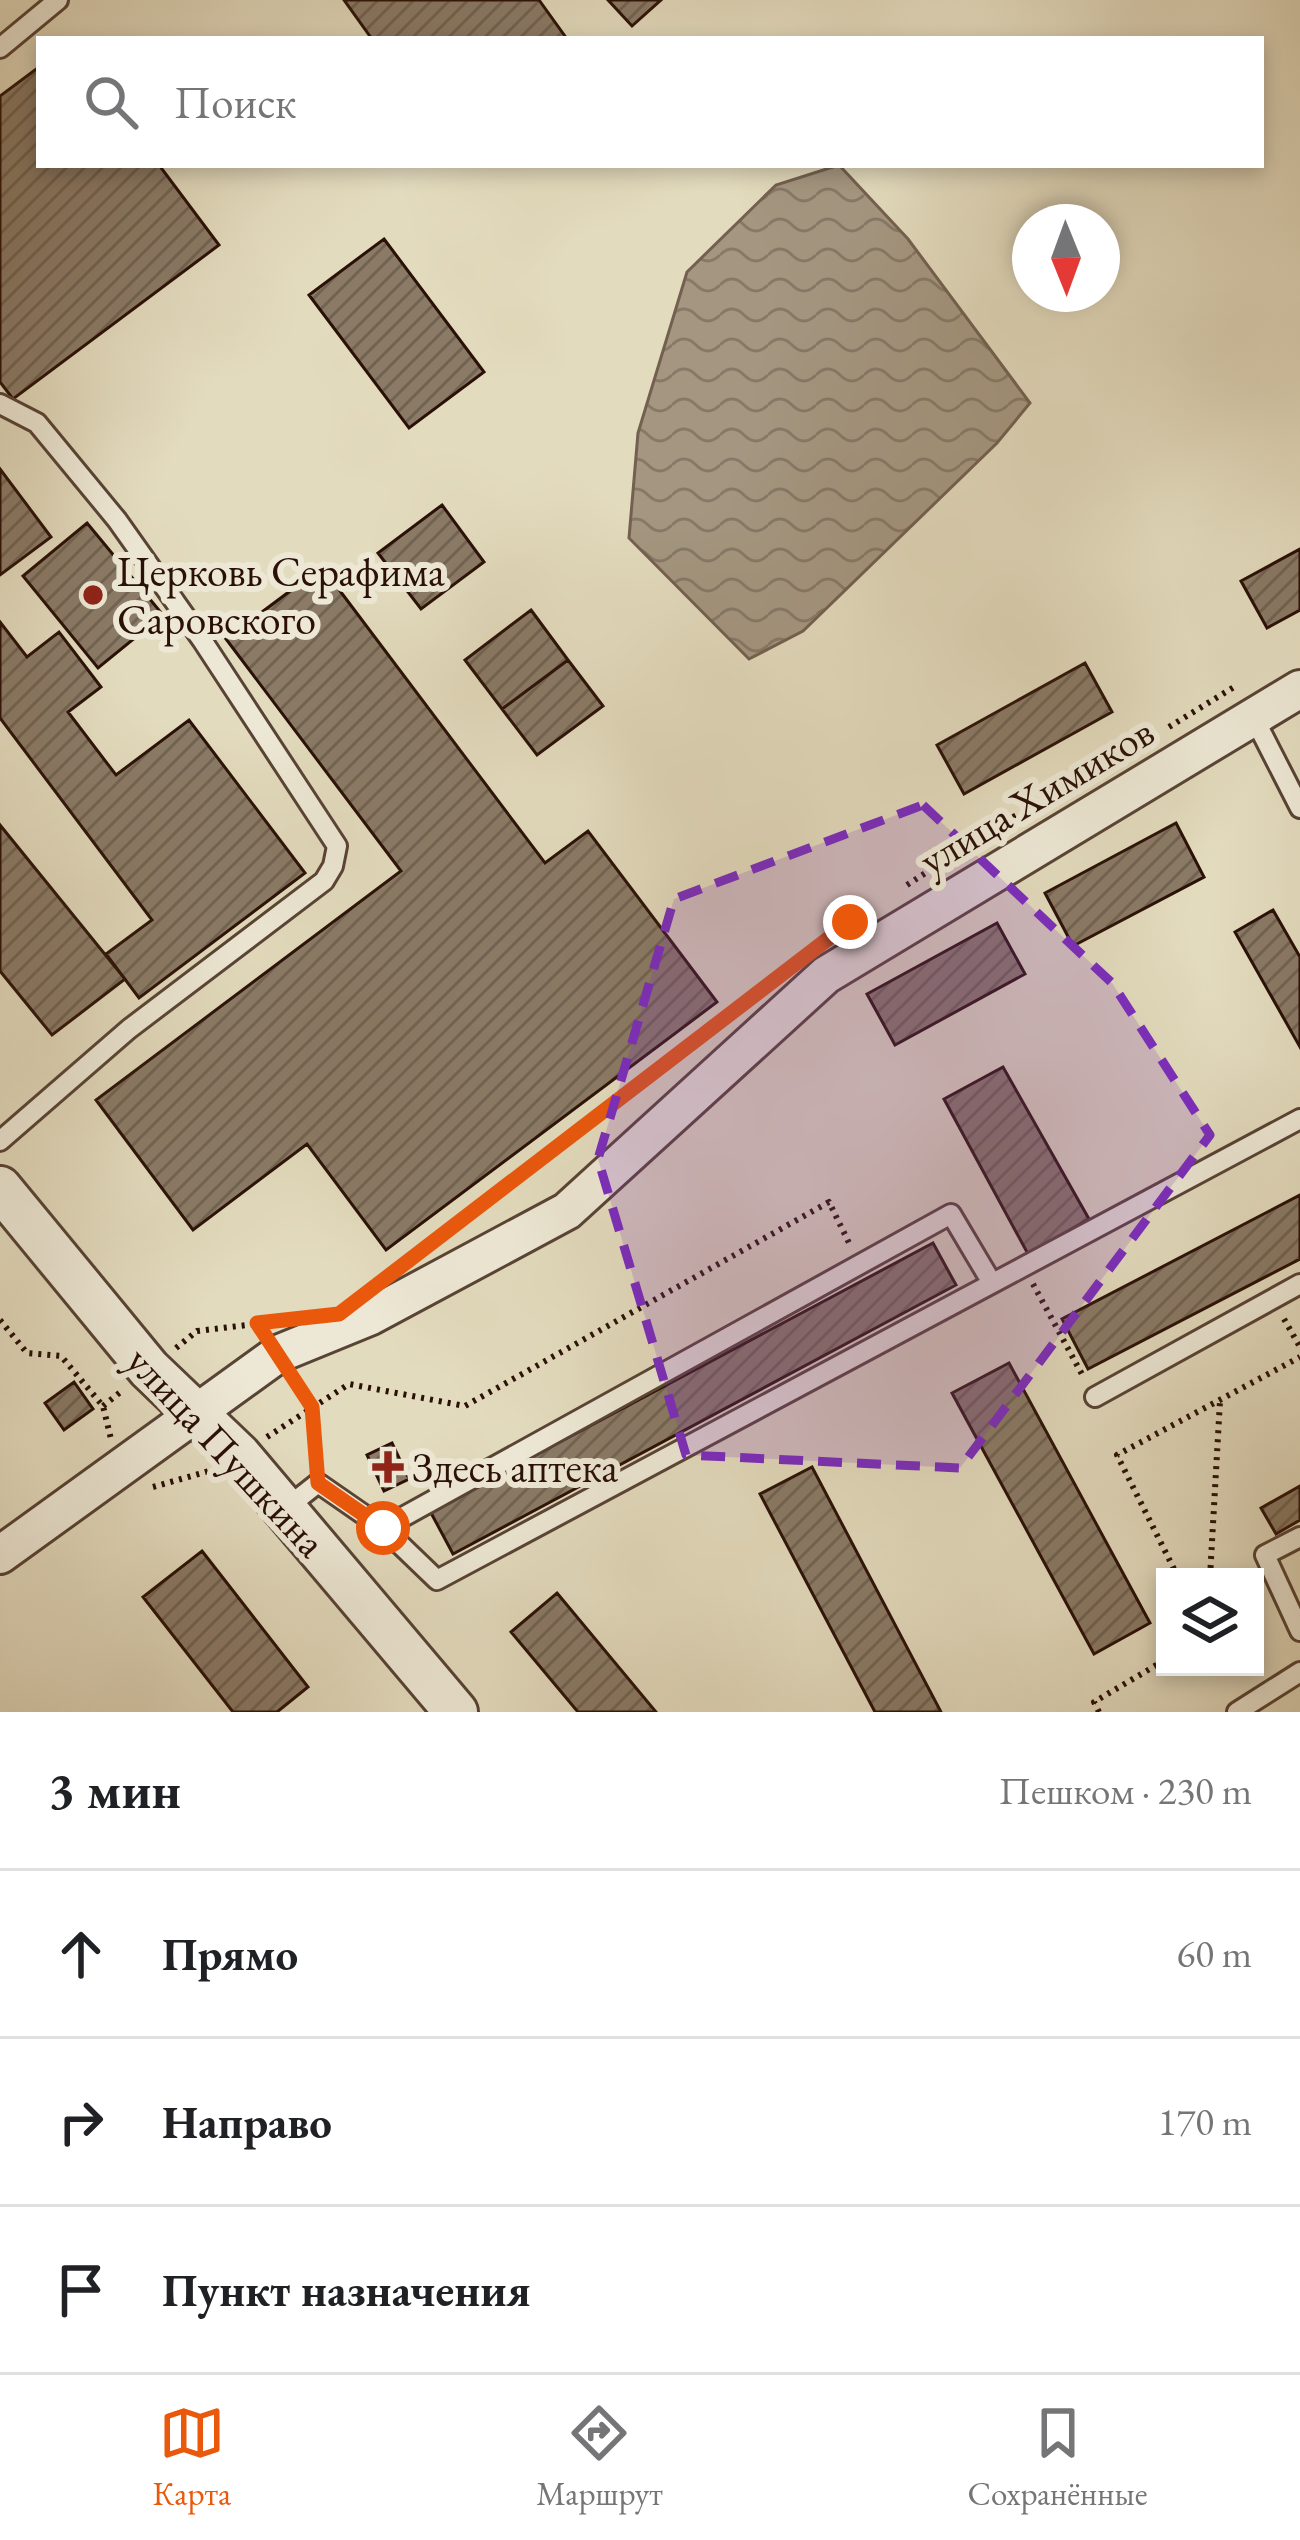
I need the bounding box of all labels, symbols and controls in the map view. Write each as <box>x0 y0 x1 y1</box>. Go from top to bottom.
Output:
search box <box>36 36 1264 168</box>
icon: search <box>78 69 144 135</box>
text: Поиск <box>174 73 296 131</box>
north arrow <box>1012 204 1120 312</box>
place label: Церковь Серафима Саровского <box>117 544 445 647</box>
marker: Церковь Серафима Саровского <box>80 582 106 608</box>
street label: улица Химиков <box>909 704 1164 887</box>
route end <box>823 895 877 949</box>
street label: улица Пушкина <box>115 1334 339 1569</box>
place label: Здесь аптека <box>412 1440 618 1495</box>
marker: Здесь аптека <box>375 1454 401 1480</box>
route start <box>356 1501 410 1555</box>
map controls <box>1156 1568 1264 1676</box>
button: layers <box>1156 1568 1264 1676</box>
text: 3 мин <box>48 1757 181 1823</box>
text: Пешком · 230 m <box>999 1765 1252 1816</box>
icon: ahead <box>48 1921 114 1987</box>
text: Прямо <box>162 1925 298 1983</box>
text: 60 m <box>1176 1928 1252 1979</box>
icon: right <box>48 2089 114 2155</box>
text: Направо <box>162 2093 332 2151</box>
text: 170 m <box>1158 2096 1252 2147</box>
icon: arrive <box>48 2257 114 2323</box>
text: Пункт назначения <box>162 2261 531 2319</box>
tab: Карта <box>152 2400 231 2515</box>
tab: Маршрут <box>536 2400 663 2515</box>
tab: Сохранённые <box>968 2400 1148 2515</box>

